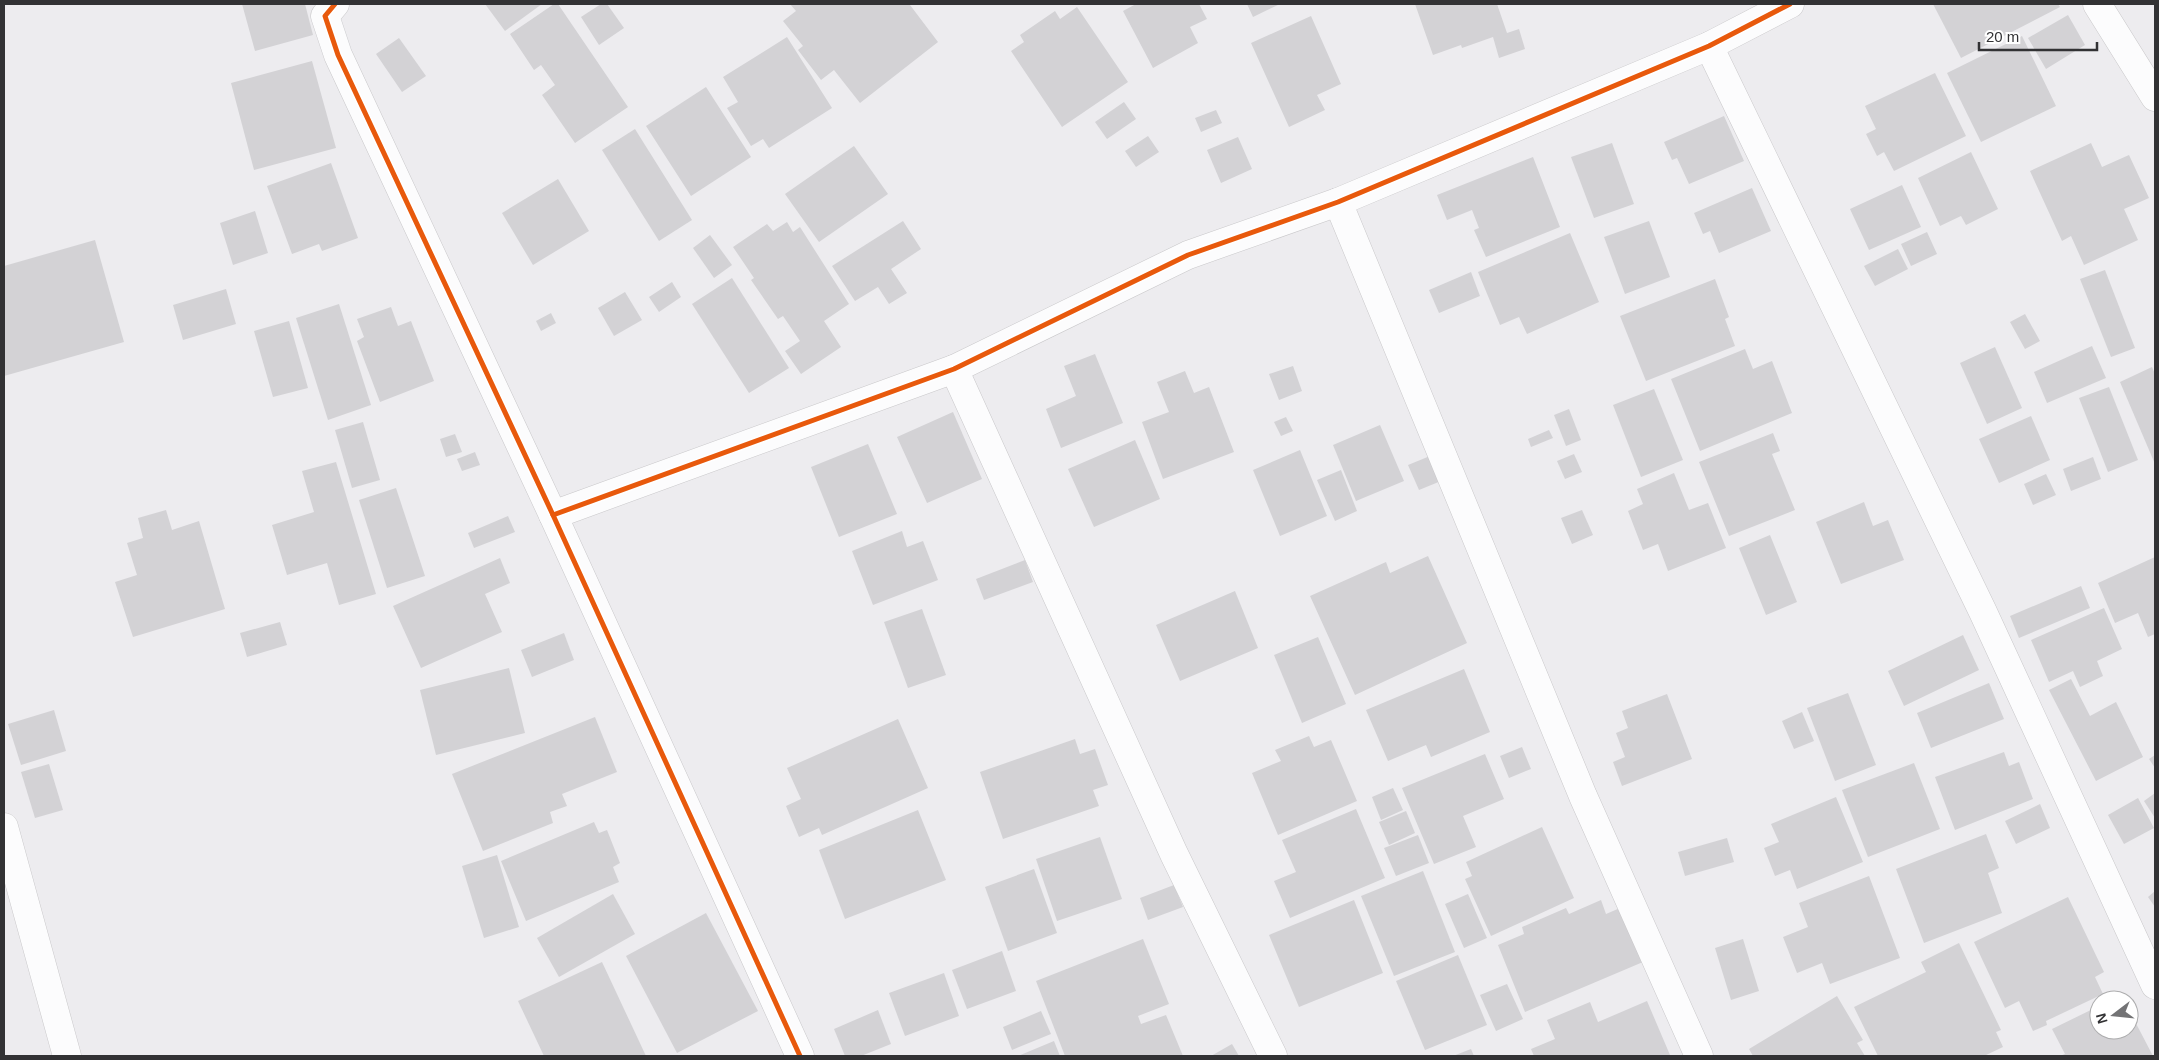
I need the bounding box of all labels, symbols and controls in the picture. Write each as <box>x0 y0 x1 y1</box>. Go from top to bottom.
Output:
scale bar <box>1979 20 2096 52</box>
text: 20 m <box>1986 28 2019 45</box>
north arrow <box>2089 990 2139 1040</box>
text: N <box>2092 1012 2111 1026</box>

